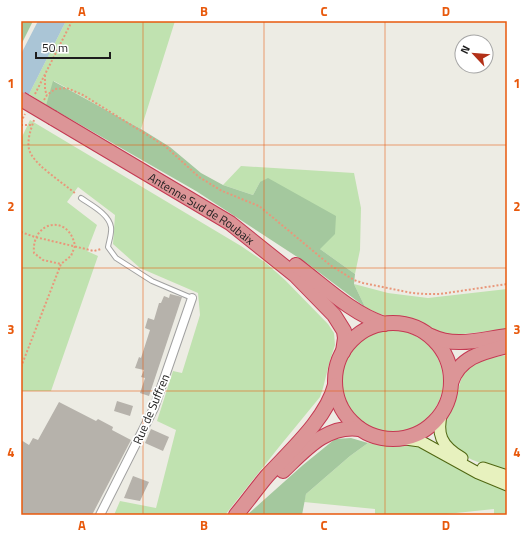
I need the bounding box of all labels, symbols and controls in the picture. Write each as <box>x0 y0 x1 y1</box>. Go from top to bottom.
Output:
text: A <box>78 1 86 21</box>
text: B <box>200 1 208 21</box>
text: C <box>320 1 328 21</box>
text: D <box>442 1 450 21</box>
scale bar <box>36 34 110 60</box>
north arrow <box>454 34 494 74</box>
text: 50 m <box>42 38 68 57</box>
text: N <box>456 43 474 57</box>
text: 1 <box>7 73 15 93</box>
text: 1 <box>513 73 521 93</box>
street label: Antenne Sud de Roubaix <box>145 167 260 249</box>
text: 2 <box>7 196 15 216</box>
text: 2 <box>513 196 521 216</box>
text: 3 <box>7 319 15 339</box>
text: 3 <box>513 319 521 339</box>
street label: Rue de Suffren <box>128 371 174 447</box>
text: 4 <box>7 442 15 462</box>
text: 4 <box>513 442 521 462</box>
text: A <box>78 515 86 535</box>
text: B <box>200 515 208 535</box>
text: C <box>320 515 328 535</box>
text: D <box>442 515 450 535</box>

